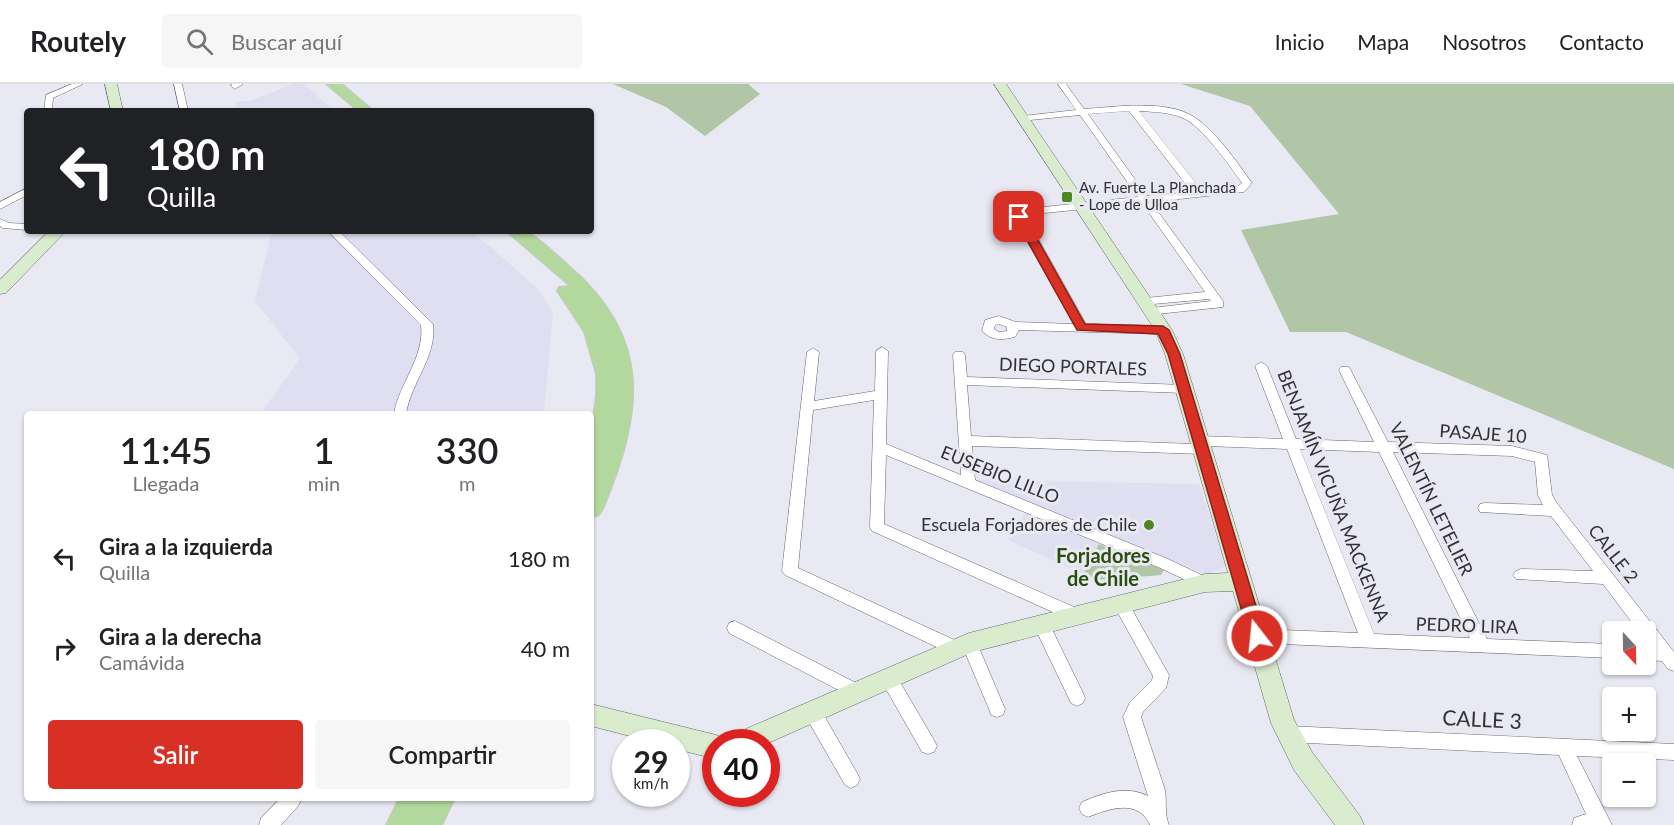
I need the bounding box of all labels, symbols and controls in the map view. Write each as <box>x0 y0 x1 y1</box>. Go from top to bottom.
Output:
search box <box>162 14 582 68</box>
text: Routely <box>30 24 126 58</box>
icon: search <box>183 25 216 58</box>
text: Buscar aquí <box>231 28 342 55</box>
text: Inicio <box>1275 29 1324 54</box>
text: Mapa <box>1357 29 1409 54</box>
text: Nosotros <box>1442 29 1526 54</box>
text: Contacto <box>1559 29 1644 54</box>
text: 180 m <box>147 129 265 179</box>
icon: left <box>48 132 126 210</box>
place label: Av. Fuerte La Planchada - Lope de Ulloa <box>1079 178 1236 213</box>
text: Quilla <box>147 180 216 213</box>
marker: Av. Fuerte La Planchada - Lope de Ulloa <box>1060 190 1074 204</box>
pin <box>993 191 1044 242</box>
icon: arrive <box>1002 200 1035 233</box>
street label: DIEGO PORTALES <box>999 352 1147 380</box>
street label: BENJAMÍN VICUÑA MACKENNA <box>1273 366 1395 626</box>
street label: VALENTÍN LETELIER <box>1385 419 1479 579</box>
street label: PASAJE 10 <box>1439 419 1527 447</box>
text: 11:45 <box>120 428 212 472</box>
text: 1 <box>314 428 334 472</box>
text: 330 <box>436 428 498 472</box>
street label: EUSEBIO LILLO <box>938 440 1063 508</box>
text: Llegada <box>132 471 199 495</box>
text: min <box>308 471 340 495</box>
text: m <box>459 471 475 495</box>
place label: Escuela Forjadores de Chile <box>921 513 1137 535</box>
marker: Escuela Forjadores de Chile <box>1142 518 1156 532</box>
street label: CALLE 2 <box>1584 520 1643 587</box>
text: Gira a la izquierda <box>99 533 273 560</box>
icon: left <box>48 542 81 575</box>
district label: Forjadores de Chile <box>1056 543 1150 590</box>
text: 180 m <box>508 545 570 572</box>
text: Quilla <box>99 560 150 584</box>
position arrow <box>1225 604 1289 668</box>
street label: PEDRO LIRA <box>1415 612 1520 638</box>
north arrow <box>1602 621 1656 675</box>
map controls <box>1602 621 1656 807</box>
text: Gira a la derecha <box>99 623 262 650</box>
icon: right <box>48 632 81 665</box>
text: 40 m <box>521 635 570 662</box>
text: Camávida <box>99 650 185 674</box>
button: + <box>1602 687 1656 741</box>
street label: CALLE 3 <box>1442 704 1522 733</box>
button: Salir <box>48 720 303 789</box>
button: Compartir <box>315 720 570 789</box>
speed limit sign: 40 <box>702 729 780 807</box>
text: 29 <box>634 743 668 779</box>
button: − <box>1602 753 1656 807</box>
text: km/h <box>633 774 669 792</box>

